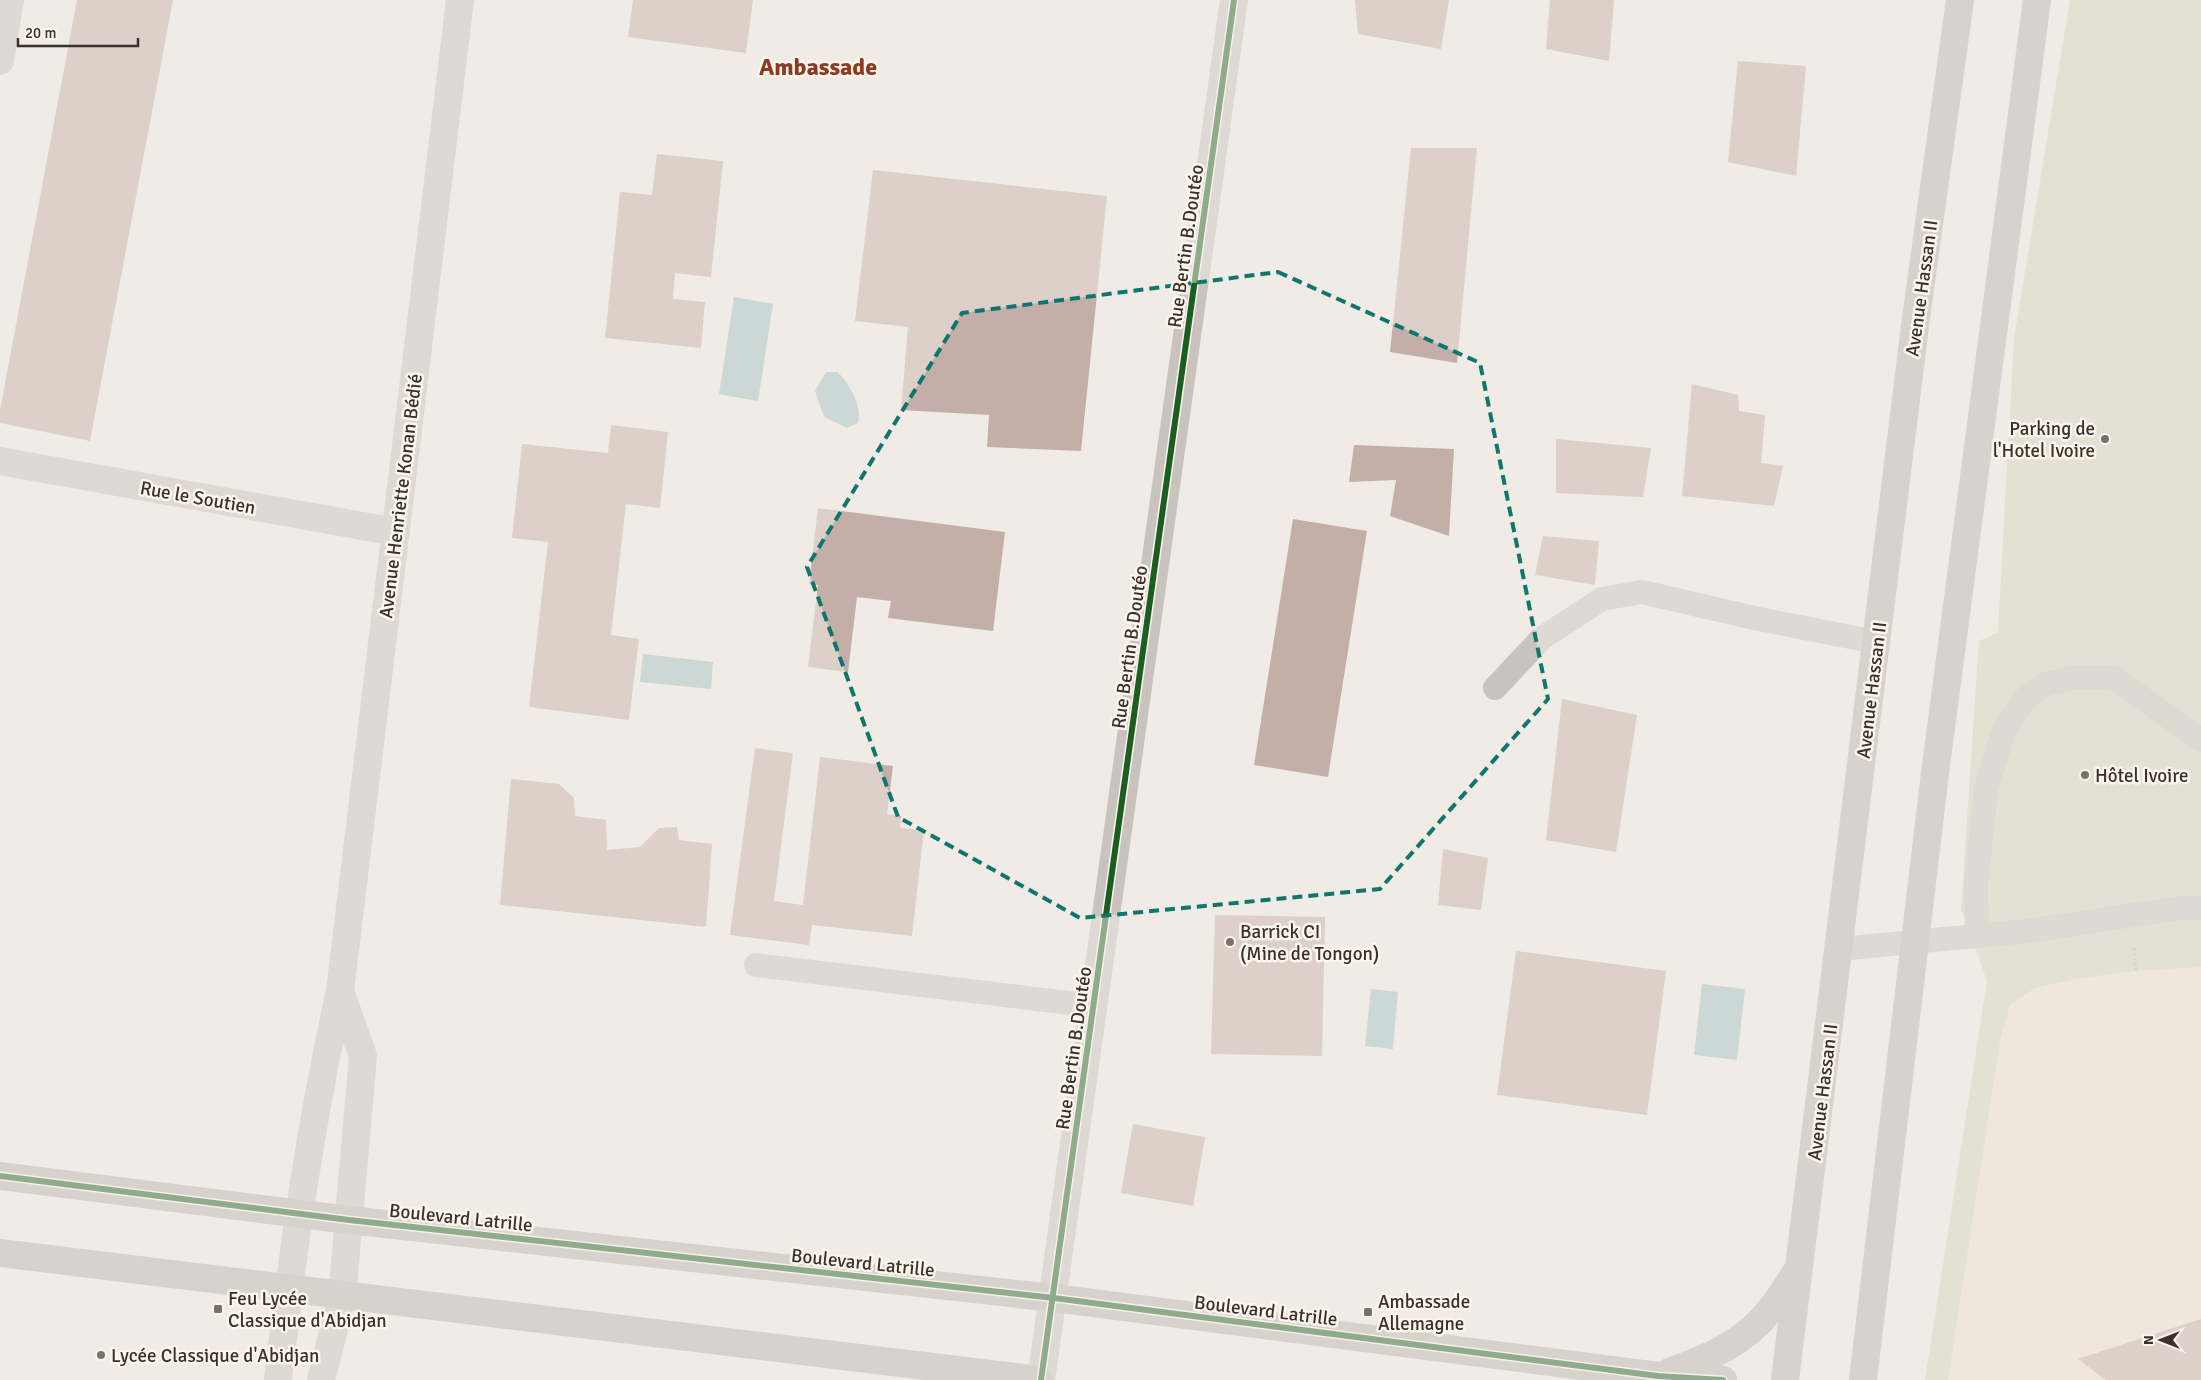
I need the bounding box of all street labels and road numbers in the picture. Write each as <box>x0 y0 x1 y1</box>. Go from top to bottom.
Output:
street label: Rue Bertin B.Doutéo <box>1163 163 1209 329</box>
street label: Avenue Hassan II <box>1901 218 1943 358</box>
street label: Avenue Henriette Konan Bédié <box>374 372 428 620</box>
street label: Rue le Soutien <box>138 476 257 520</box>
street label: Rue Bertin B.Doutéo <box>1107 564 1153 730</box>
street label: Avenue Hassan II <box>1852 620 1892 760</box>
street label: Rue Bertin B.Doutéo <box>1051 965 1097 1131</box>
street label: Avenue Hassan II <box>1803 1022 1843 1162</box>
street label: Boulevard Latrille <box>388 1199 534 1237</box>
street label: Boulevard Latrille <box>790 1244 936 1282</box>
street label: Boulevard Latrille <box>1193 1290 1339 1332</box>

